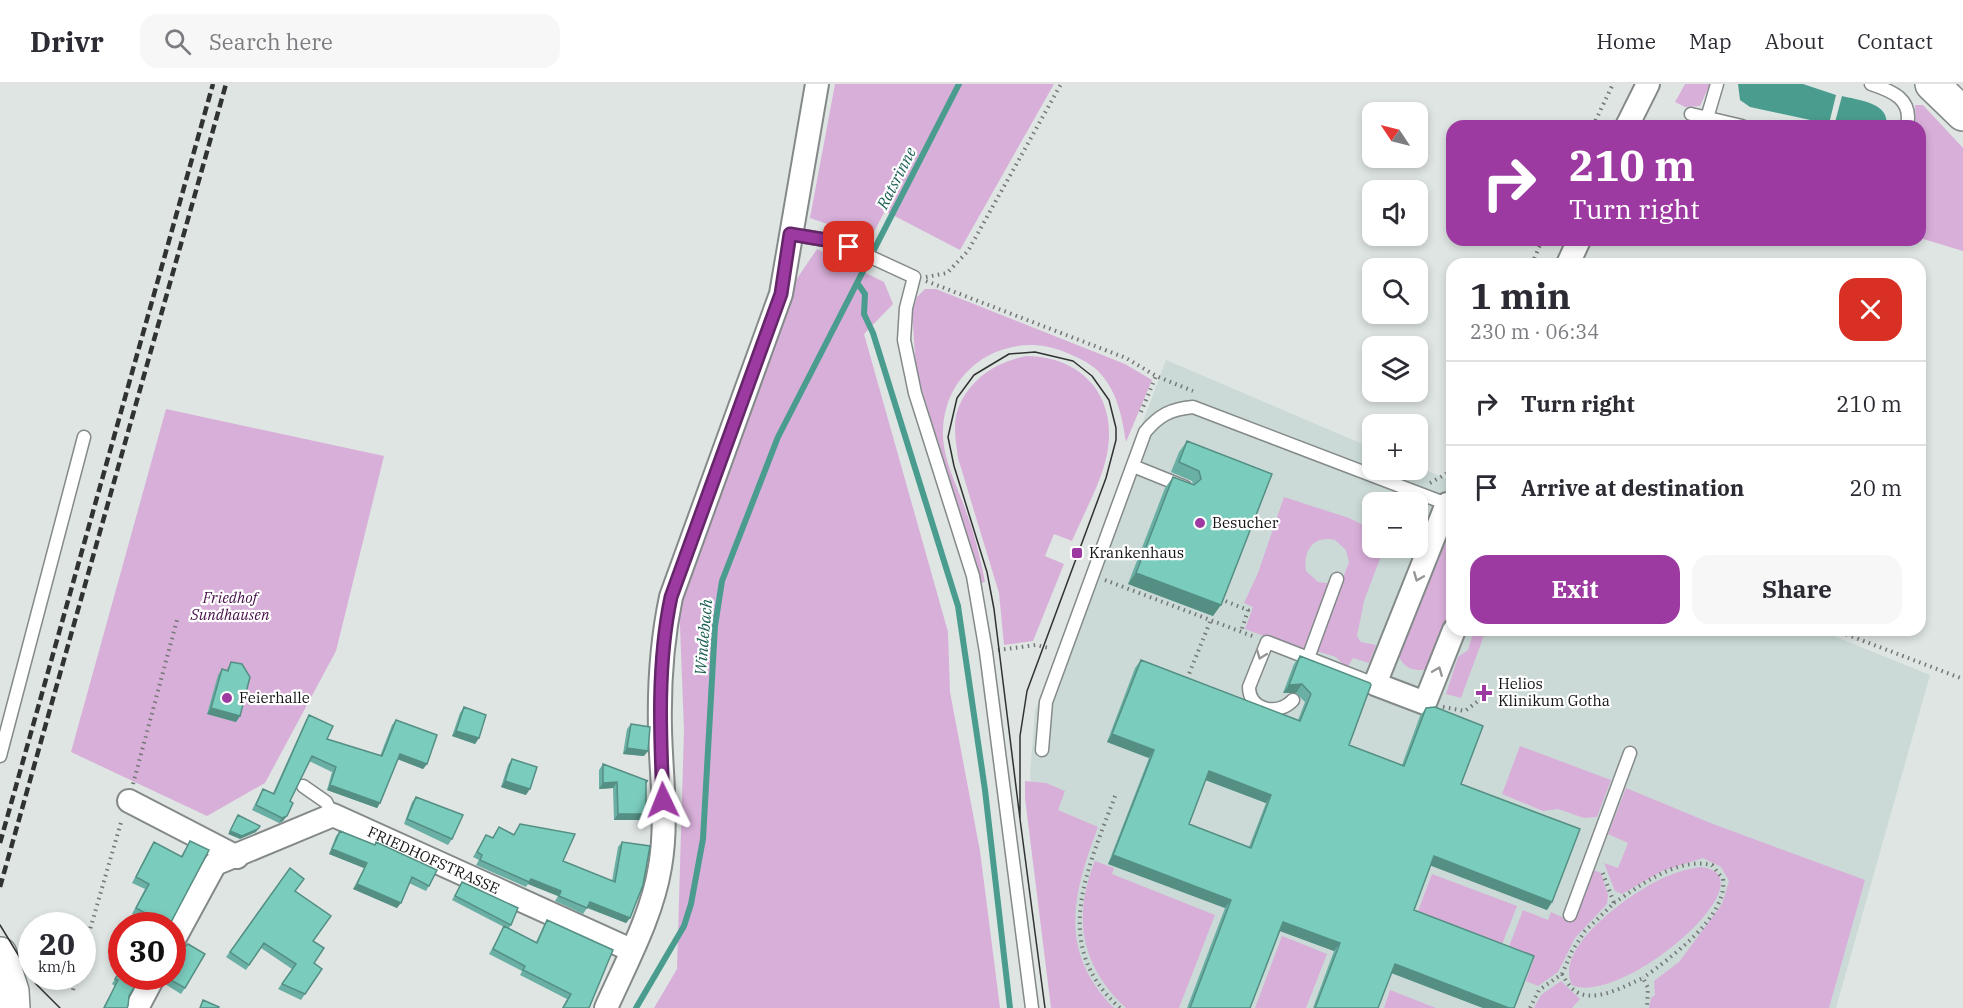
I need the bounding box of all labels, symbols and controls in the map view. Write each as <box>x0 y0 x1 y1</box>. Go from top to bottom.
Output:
search box <box>140 14 560 68</box>
text: Drivr <box>30 23 104 60</box>
icon: search <box>161 25 194 58</box>
text: Search here <box>209 27 333 56</box>
text: Home <box>1596 27 1656 55</box>
text: Map <box>1689 27 1732 55</box>
text: About <box>1765 27 1824 55</box>
text: Contact <box>1857 27 1933 55</box>
north arrow <box>1362 102 1428 168</box>
map controls <box>1362 102 1428 558</box>
text: 210 m <box>1569 138 1695 193</box>
water label: Ratsrinne <box>871 144 920 213</box>
icon: right <box>1470 144 1548 222</box>
button: sound <box>1362 180 1428 246</box>
text: Turn right <box>1569 191 1700 226</box>
pin <box>823 221 874 272</box>
icon: arrive <box>832 230 865 263</box>
button: search <box>1362 258 1428 324</box>
text: 1 min <box>1470 272 1571 319</box>
button: close <box>1839 278 1902 341</box>
text: 230 m · 06:34 <box>1470 318 1599 345</box>
button: layers <box>1362 336 1428 402</box>
icon: right <box>1470 387 1503 420</box>
text: Turn right <box>1521 389 1635 418</box>
text: 210 m <box>1836 389 1902 418</box>
button: + <box>1362 414 1428 480</box>
icon: arrive <box>1470 471 1503 504</box>
text: Arrive at destination <box>1521 473 1744 502</box>
text: 20 m <box>1850 473 1902 502</box>
button: − <box>1362 492 1428 558</box>
place label: Besucher <box>1212 513 1279 532</box>
marker: Besucher <box>1193 516 1207 530</box>
place label: Krankenhaus <box>1089 543 1184 562</box>
marker: Krankenhaus <box>1070 546 1084 560</box>
button: Exit <box>1470 555 1680 624</box>
button: Share <box>1692 555 1902 624</box>
one-way arrow <box>1413 571 1425 582</box>
park label: Friedhof Sundhausen <box>189 588 270 624</box>
water label: Windebach <box>690 598 716 676</box>
one-way arrow <box>1256 649 1269 660</box>
one-way arrow <box>1431 666 1443 677</box>
place label: Helios Klinikum Gotha <box>1498 674 1610 710</box>
marker: Helios Klinikum Gotha <box>1475 684 1493 702</box>
place label: Feierhalle <box>239 688 310 707</box>
marker: Feierhalle <box>220 691 234 705</box>
position arrow <box>631 768 695 832</box>
street label: FRIEDHOFSTRASSE <box>365 822 503 898</box>
speed limit sign: 30 <box>108 912 186 990</box>
text: 20 <box>39 924 75 963</box>
text: km/h <box>38 957 76 976</box>

